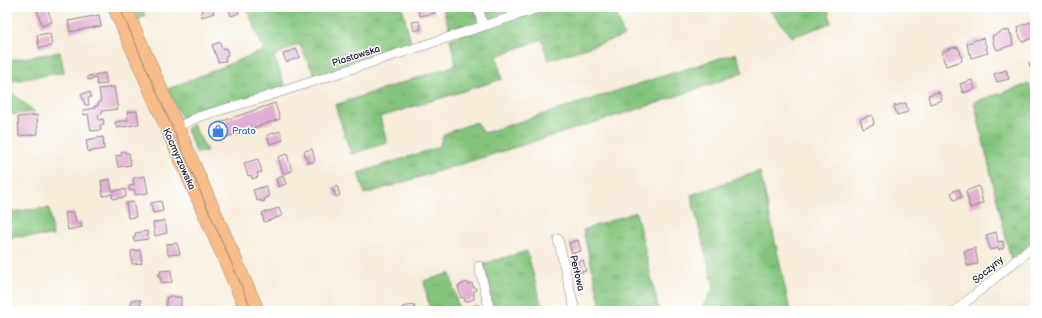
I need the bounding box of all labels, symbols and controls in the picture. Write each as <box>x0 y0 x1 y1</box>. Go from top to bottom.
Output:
street label: Piastowska <box>331 43 382 69</box>
shop icon: Prato <box>207 120 229 142</box>
place label: Prato <box>232 125 256 137</box>
street label: Kocmyrzowska <box>160 126 198 192</box>
street label: Soczyny <box>970 253 1006 286</box>
street label: Perłowa <box>567 254 587 292</box>

